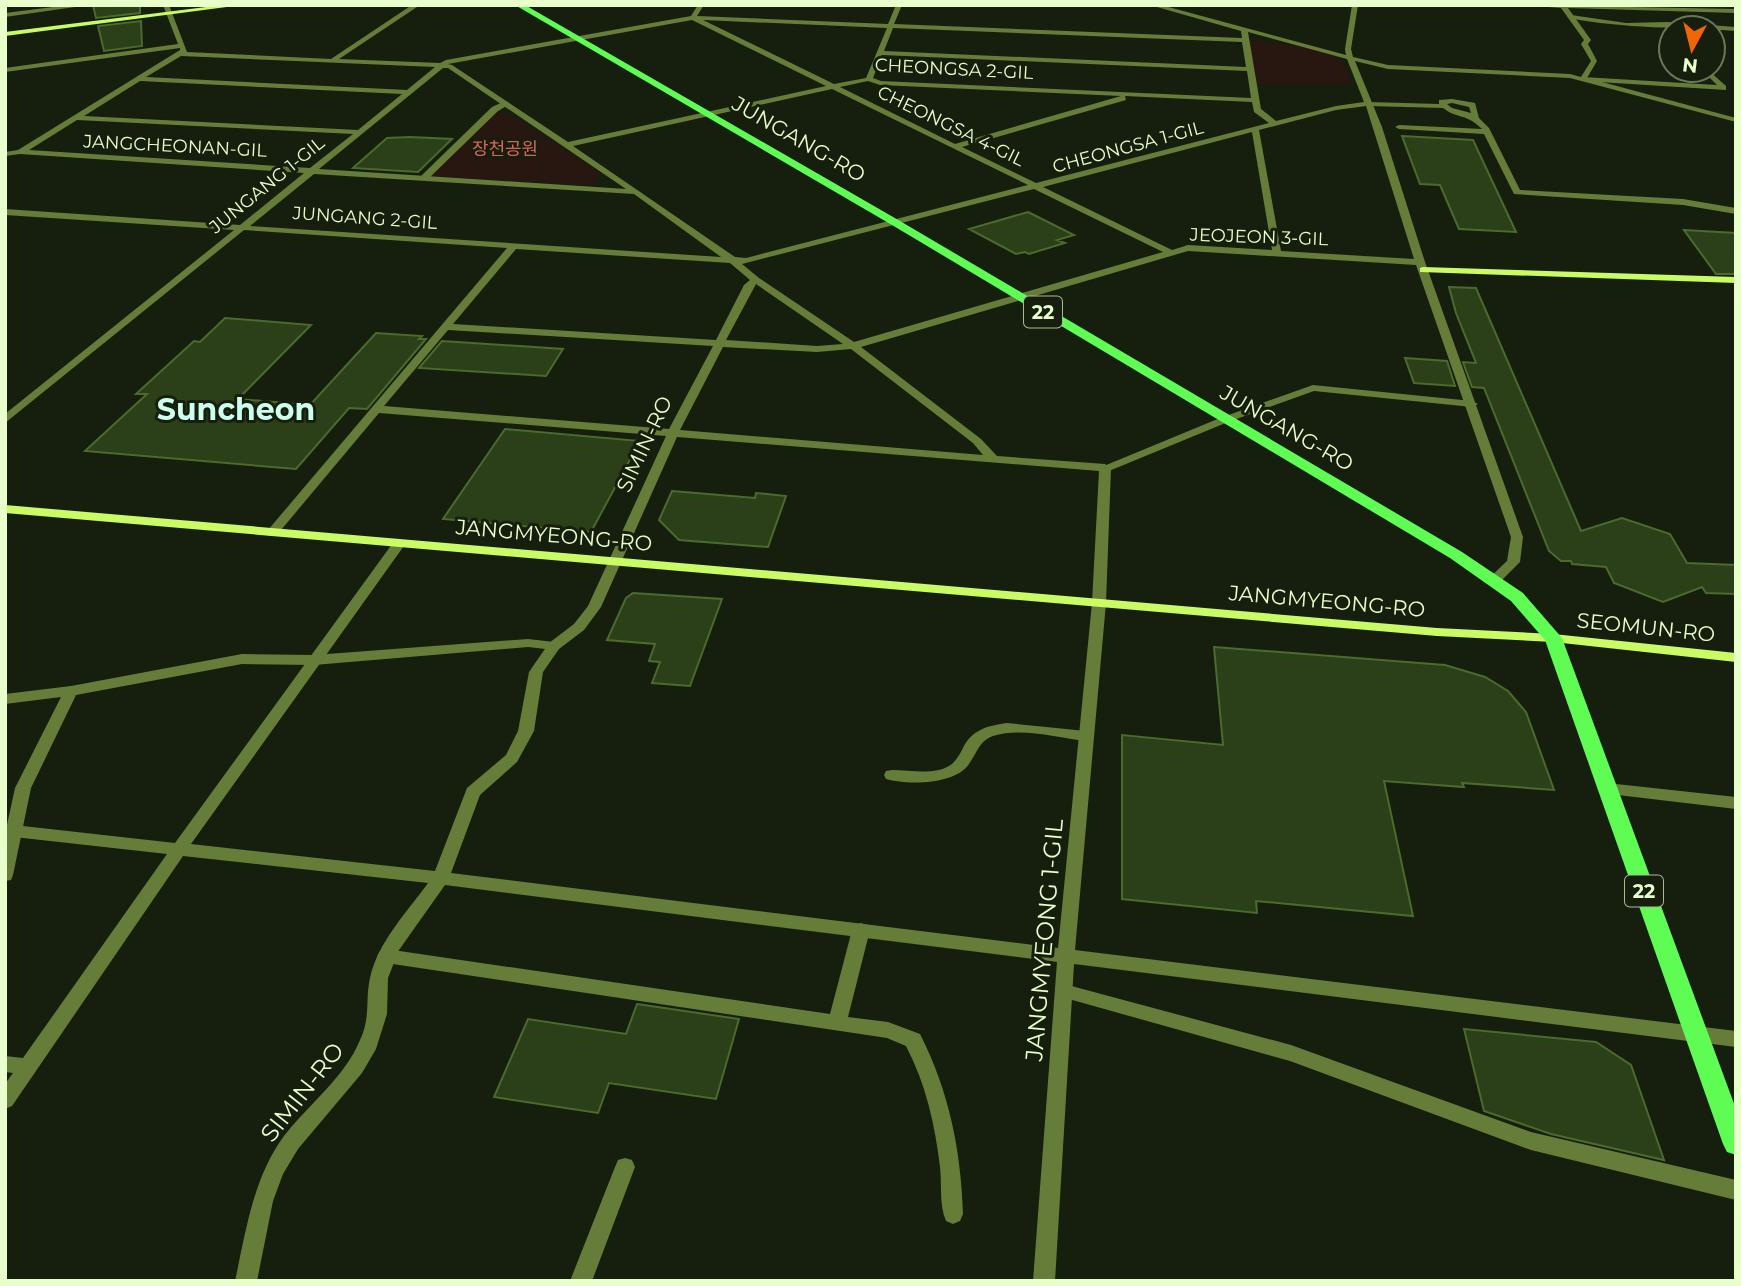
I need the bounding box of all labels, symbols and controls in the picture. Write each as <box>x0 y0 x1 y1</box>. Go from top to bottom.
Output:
north arrow <box>1657 14 1727 84</box>
text: N <box>1681 53 1699 78</box>
street label: CHEONGSA 2-GIL <box>874 54 1034 84</box>
street label: CHEONGSA 4-GIL <box>874 81 1028 171</box>
street label: JUNGANG-RO <box>727 90 870 187</box>
street label: CHEONGSA 1-GIL <box>1050 116 1206 178</box>
street label: JANGCHEONAN-GIL <box>82 130 268 162</box>
street label: JUNGANG 1-GIL <box>204 132 329 239</box>
park label: 장천공원 <box>472 138 538 160</box>
street label: JUNGANG 2-GIL <box>291 202 439 234</box>
street label: JEOJEON 3-GIL <box>1188 224 1329 250</box>
road number: 22 <box>1024 296 1062 328</box>
street label: JUNGANG-RO <box>1215 379 1358 476</box>
district label: Suncheon <box>157 391 315 428</box>
street label: SIMIN-RO <box>611 392 677 496</box>
street label: JANGMYEONG-RO <box>454 514 653 556</box>
street label: JANGMYEONG-RO <box>1227 580 1426 622</box>
street label: SEOMUN-RO <box>1576 607 1716 647</box>
street label: JANGMYEONG 1-GIL <box>1019 818 1069 1063</box>
road number: 22 <box>1625 876 1663 906</box>
street label: SIMIN-RO <box>254 1036 350 1148</box>

